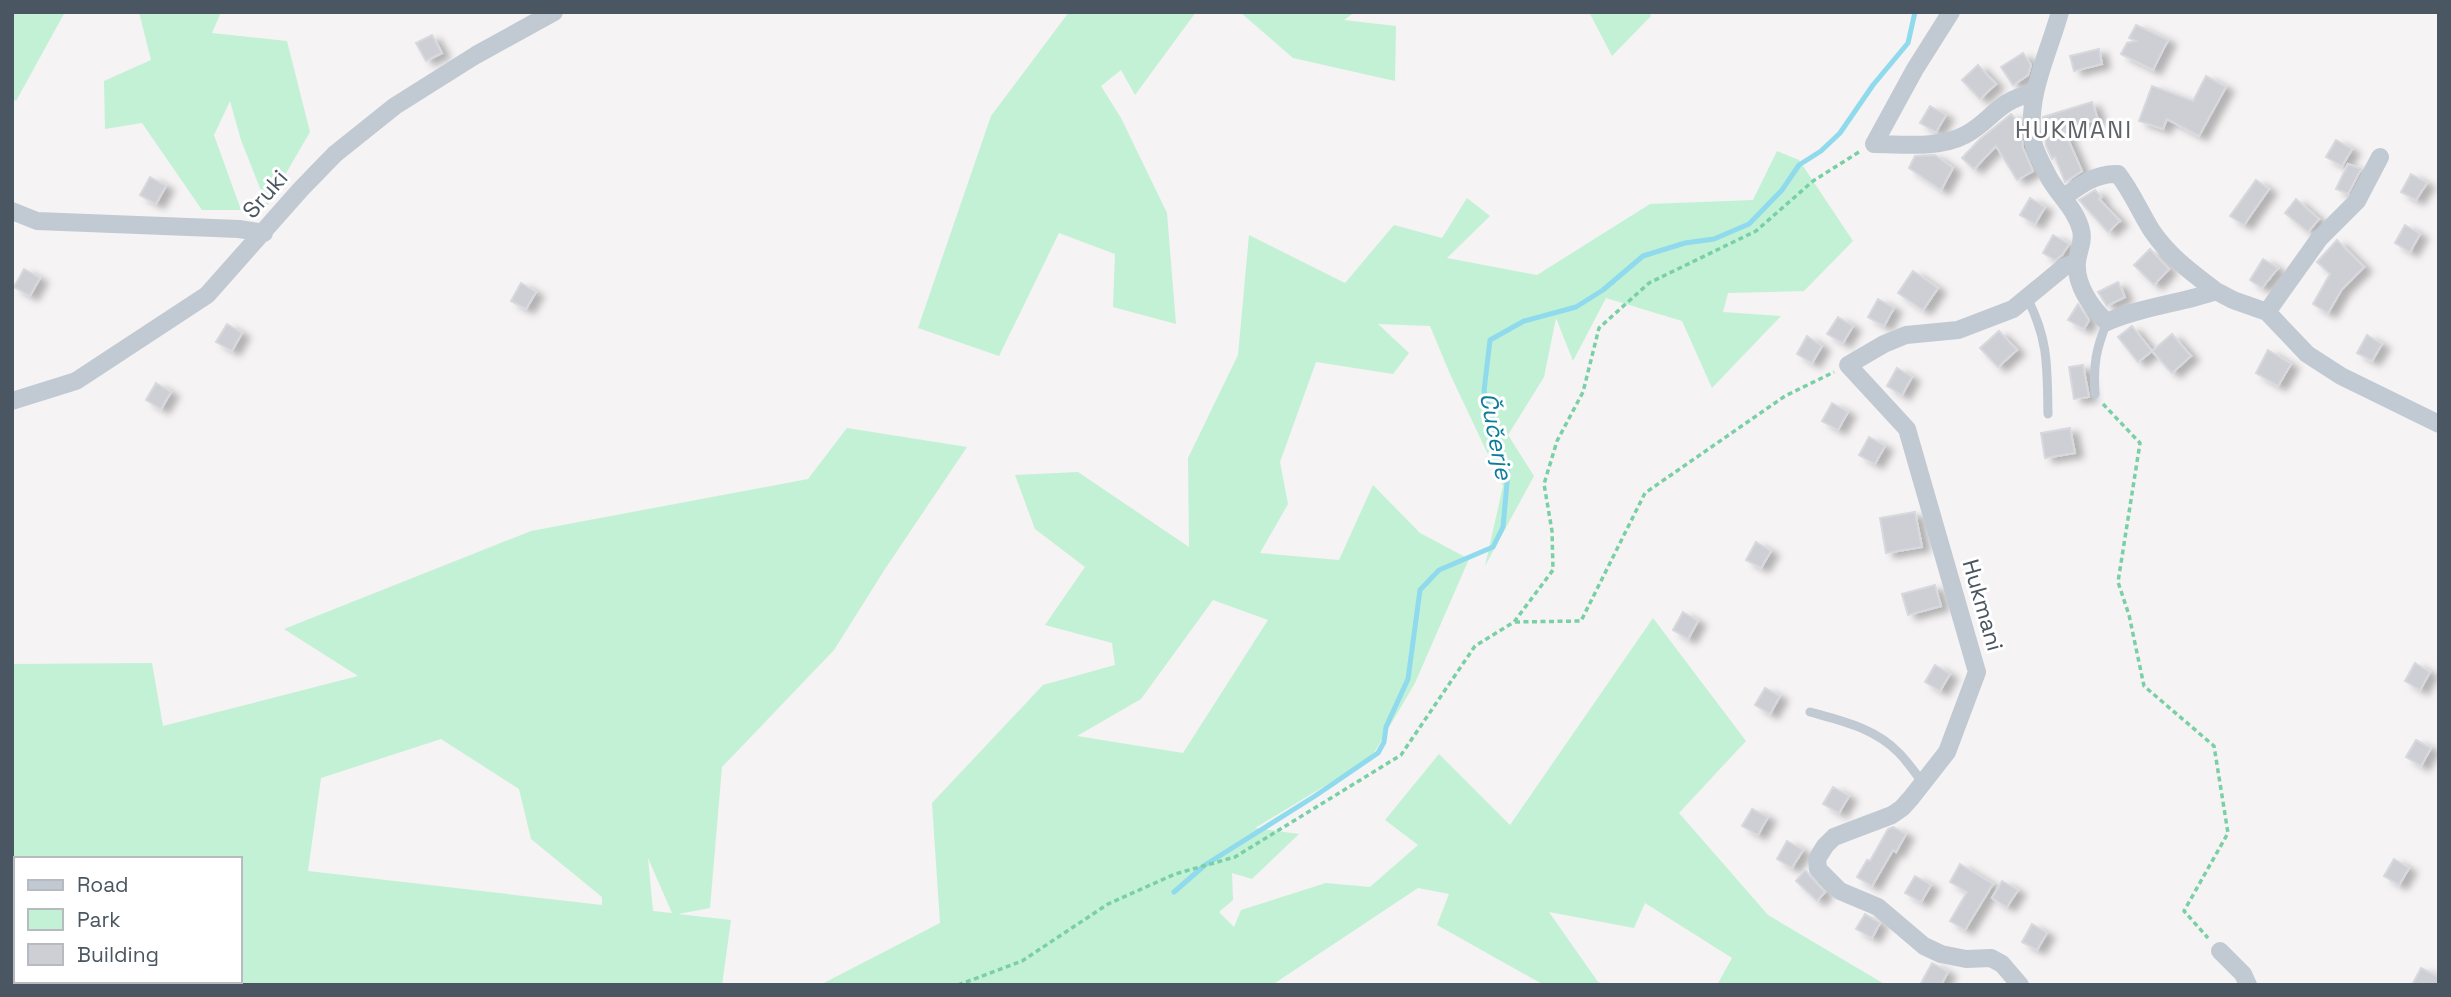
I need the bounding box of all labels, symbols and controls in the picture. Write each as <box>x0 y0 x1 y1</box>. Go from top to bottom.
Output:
district label: HUKMANI <box>2015 114 2133 145</box>
street label: Sruki <box>236 163 294 225</box>
water label: Čučerje <box>1473 390 1520 483</box>
street label: Hukmani <box>1956 556 2010 654</box>
legend <box>14 857 242 983</box>
text: Road <box>77 871 129 898</box>
text: Park <box>77 906 121 933</box>
text: Building <box>77 941 159 968</box>

